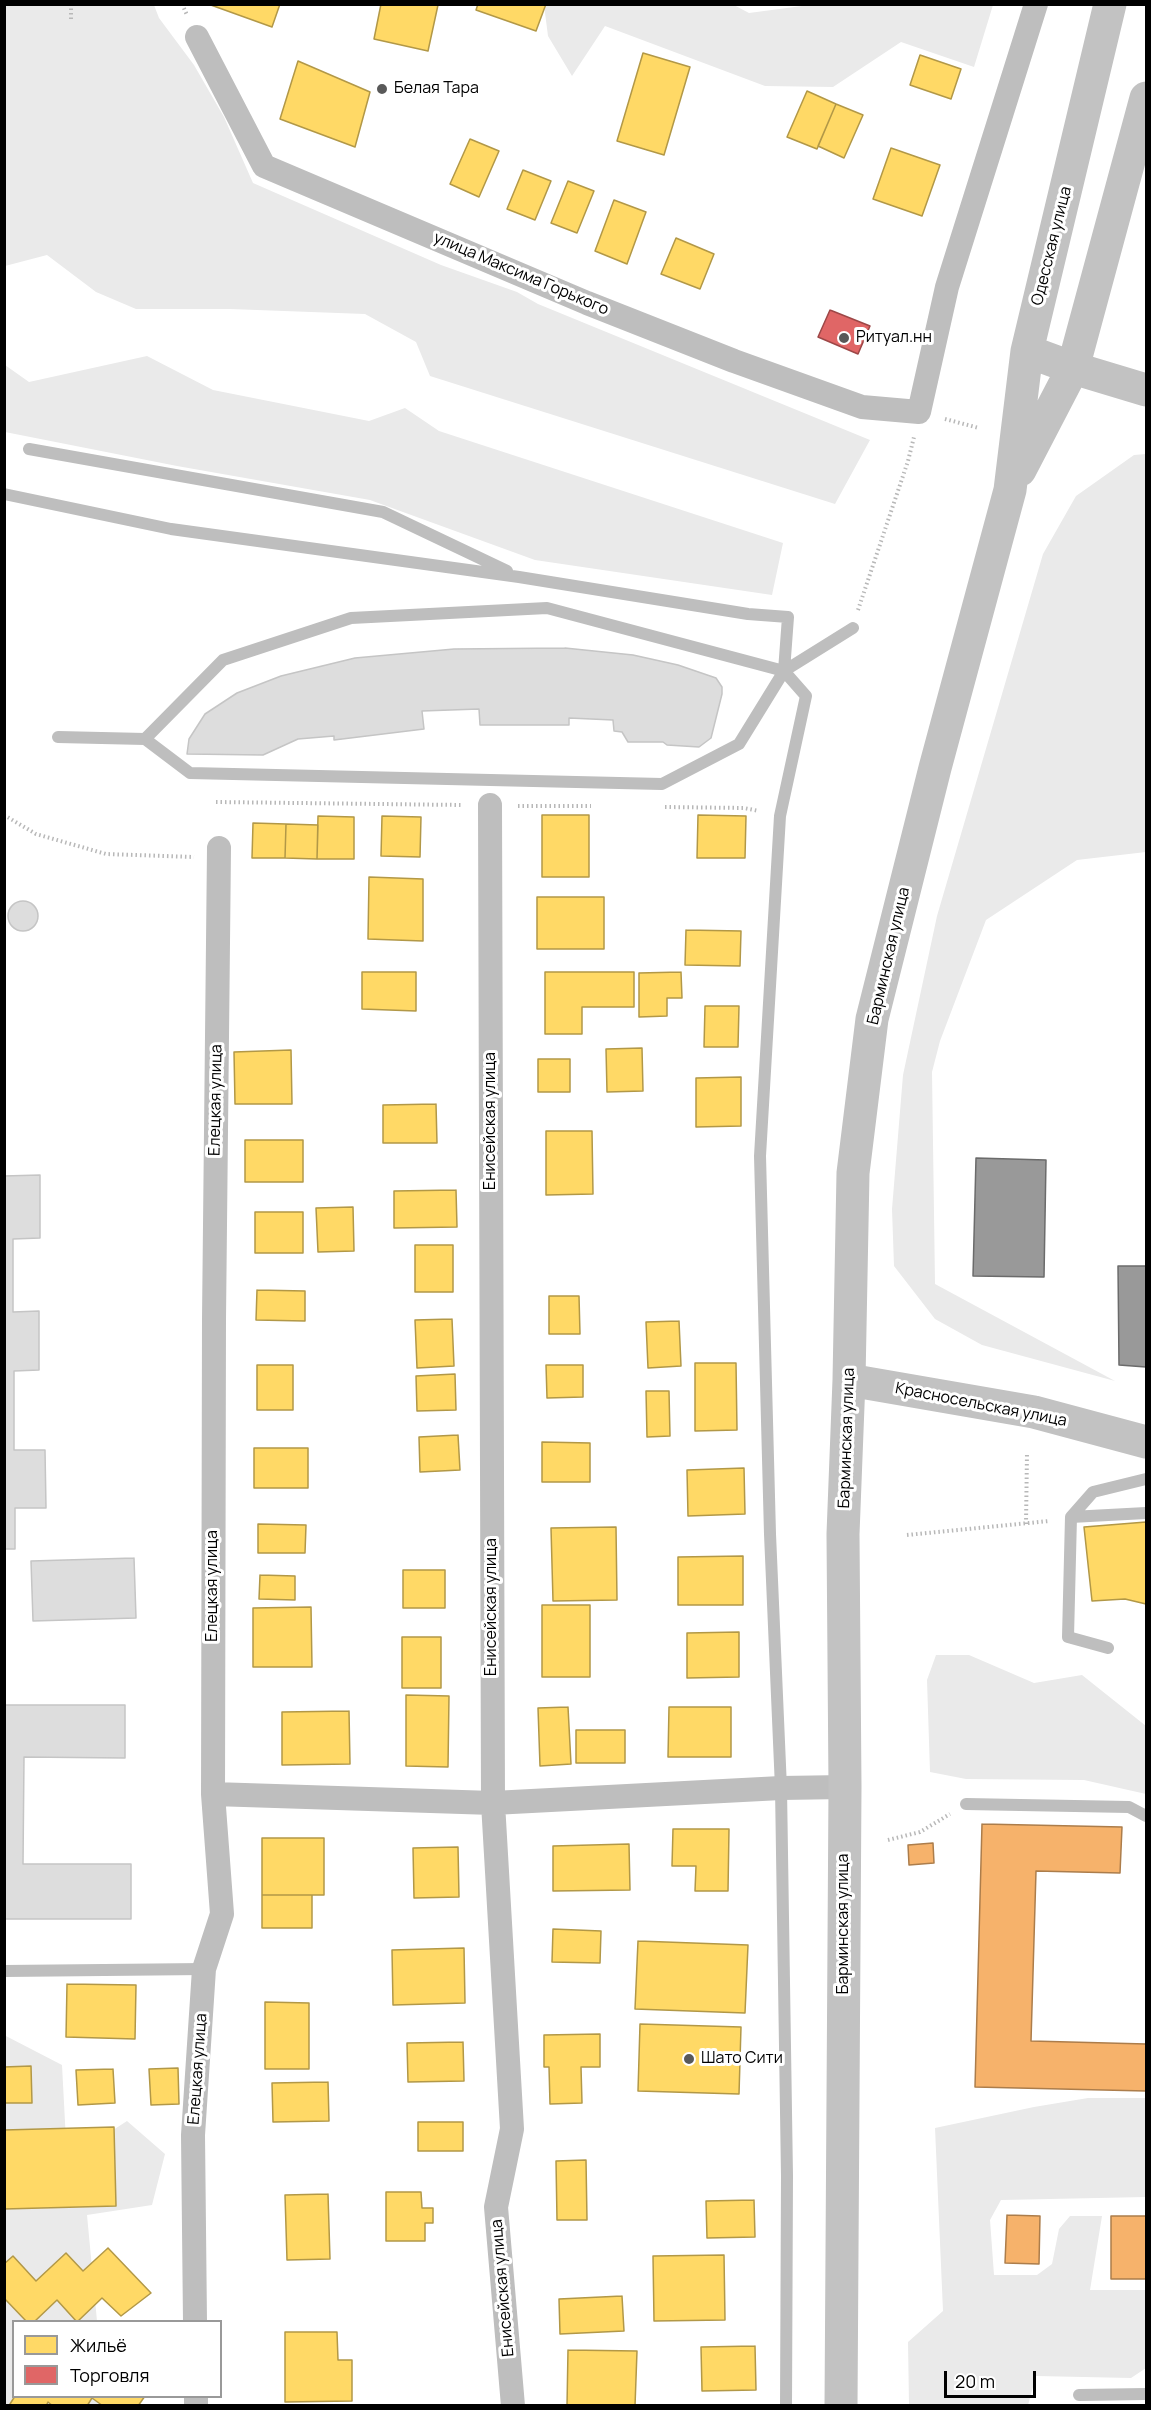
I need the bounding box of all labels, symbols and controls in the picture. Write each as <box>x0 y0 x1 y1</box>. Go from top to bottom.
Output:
place label: Белая Тара <box>394 79 479 99</box>
marker: Белая Тара <box>375 82 389 96</box>
street label: Одесская улица <box>1028 184 1076 308</box>
street label: улица Максима Горького <box>431 228 611 320</box>
place label: Ритуал.нн <box>856 328 932 348</box>
marker: Ритуал.нн <box>837 331 851 345</box>
street label: Барминская улица <box>864 885 914 1027</box>
street label: Елецкая улица <box>205 1044 227 1156</box>
street label: Енисейская улица <box>481 1052 501 1190</box>
street label: Барминская улица <box>835 1367 859 1509</box>
street label: Красносельская улица <box>894 1379 1068 1431</box>
street label: Елецкая улица <box>203 1530 223 1642</box>
street label: Енисейская улица <box>482 1538 502 1676</box>
street label: Барминская улица <box>834 1854 854 1994</box>
street label: Елецкая улица <box>185 2013 211 2125</box>
place label: Шато Сити <box>701 2049 783 2069</box>
marker: Шато Сити <box>682 2052 696 2066</box>
street label: Енисейская улица <box>487 2218 519 2358</box>
legend <box>12 2320 222 2398</box>
text: Жильё <box>70 2333 127 2357</box>
scale bar <box>947 2359 1038 2397</box>
text: Торговля <box>70 2363 149 2387</box>
text: 20 m <box>955 2369 995 2393</box>

